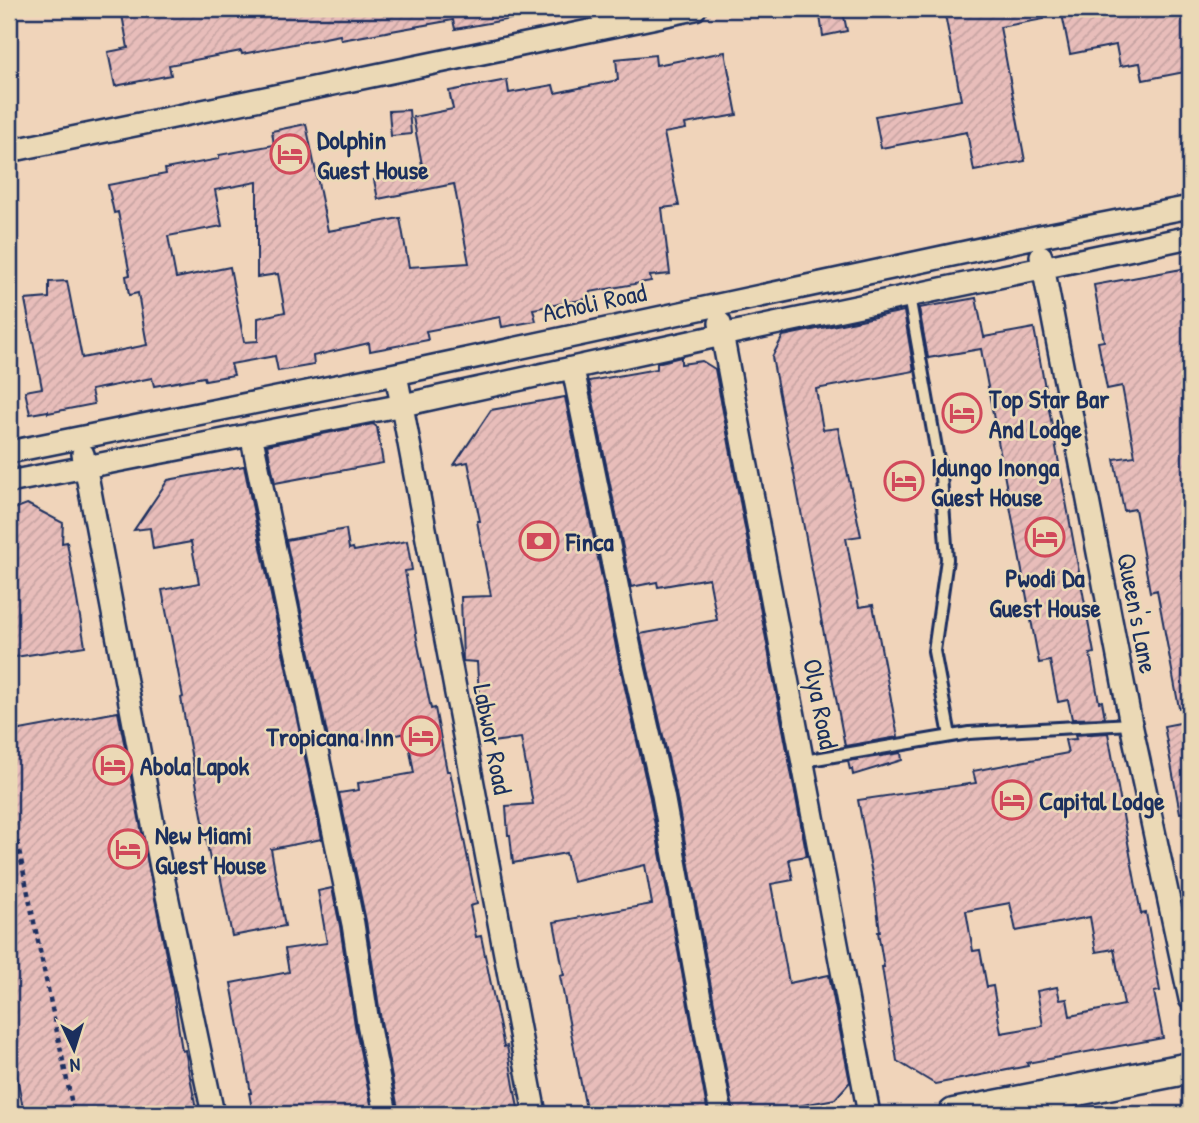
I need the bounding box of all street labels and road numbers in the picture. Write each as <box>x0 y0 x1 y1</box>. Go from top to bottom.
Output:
street label: Acholi Road <box>539 274 649 330</box>
street label: Queen's Lane <box>1109 550 1167 676</box>
street label: Olya Road <box>795 656 847 752</box>
street label: Labwor Road <box>465 681 521 797</box>

